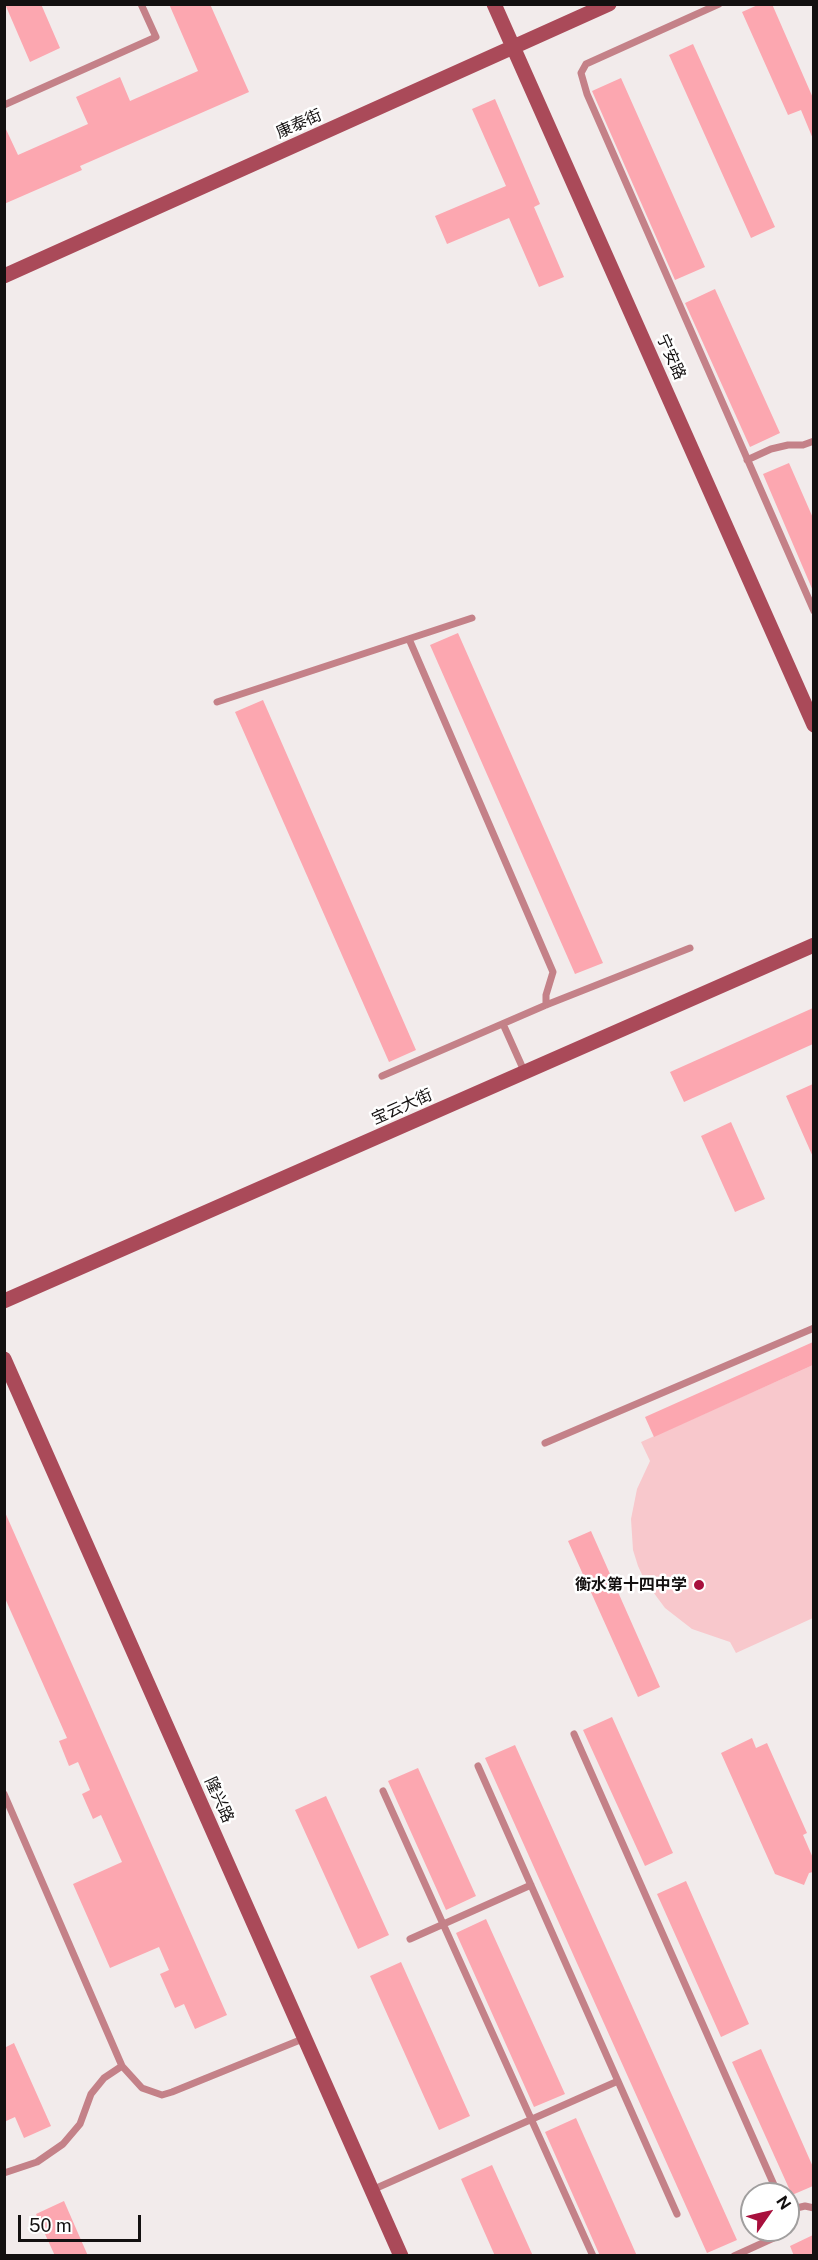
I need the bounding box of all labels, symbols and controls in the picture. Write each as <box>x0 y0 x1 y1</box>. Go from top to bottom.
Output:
street label: 康泰街 <box>273 105 325 143</box>
street label: 宁安路 <box>652 331 690 383</box>
street label: 宝云大街 <box>369 1085 435 1129</box>
place label: 衡水第十四中学 <box>575 1575 687 1595</box>
marker: 衡水第十四中学 <box>692 1578 706 1592</box>
street label: 隆兴路 <box>200 1774 238 1826</box>
north arrow <box>740 2182 800 2242</box>
text: N <box>772 2192 795 2213</box>
scale bar <box>21 2203 144 2241</box>
text: 50 m <box>29 2215 72 2236</box>

